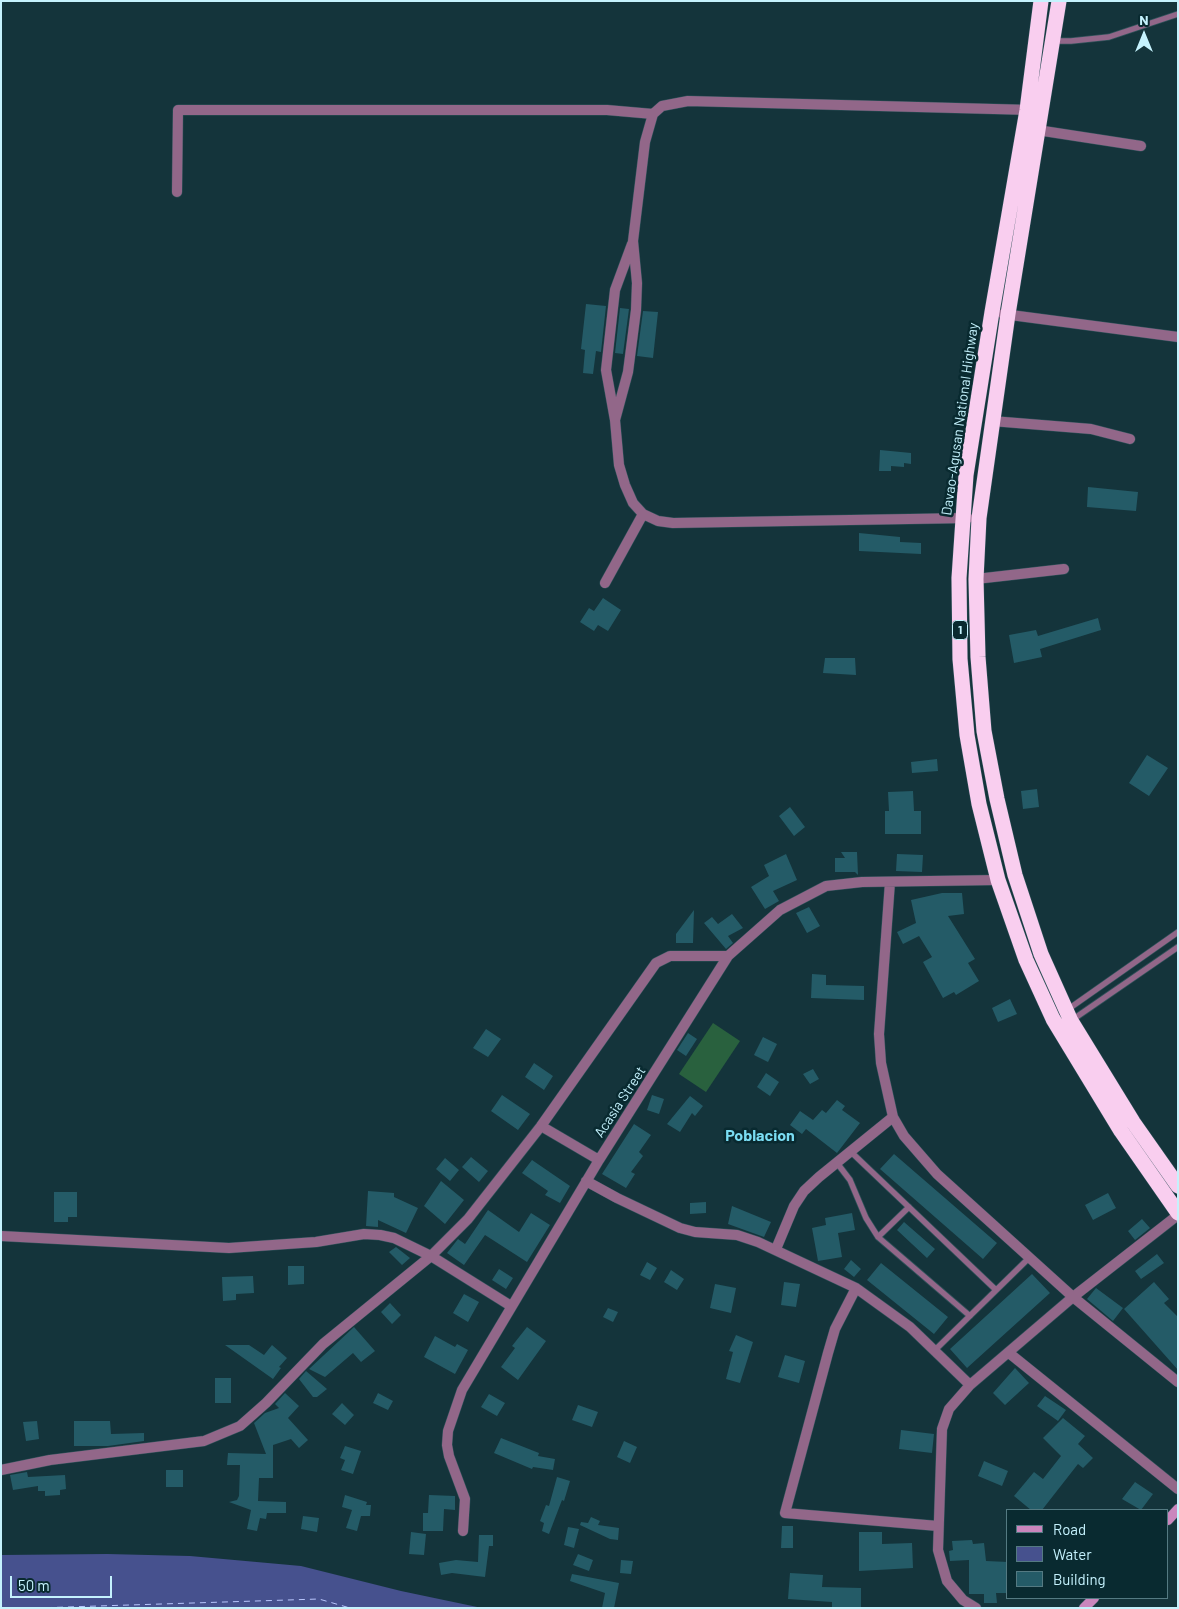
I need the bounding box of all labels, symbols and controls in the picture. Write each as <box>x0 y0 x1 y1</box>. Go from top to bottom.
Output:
north arrow <box>1119 10 1169 60</box>
text: N <box>1139 11 1149 28</box>
street label: Davao-Agusan National Highway <box>938 322 982 516</box>
road number: 1 <box>952 620 968 640</box>
street label: Acasia Street <box>591 1063 649 1141</box>
district label: Poblacion <box>725 1126 795 1146</box>
legend <box>1006 1509 1169 1599</box>
text: Road <box>1053 1520 1086 1538</box>
text: Water <box>1053 1545 1092 1563</box>
scale bar <box>12 1566 115 1598</box>
text: Building <box>1053 1570 1106 1588</box>
text: 50 m <box>18 1576 50 1594</box>

